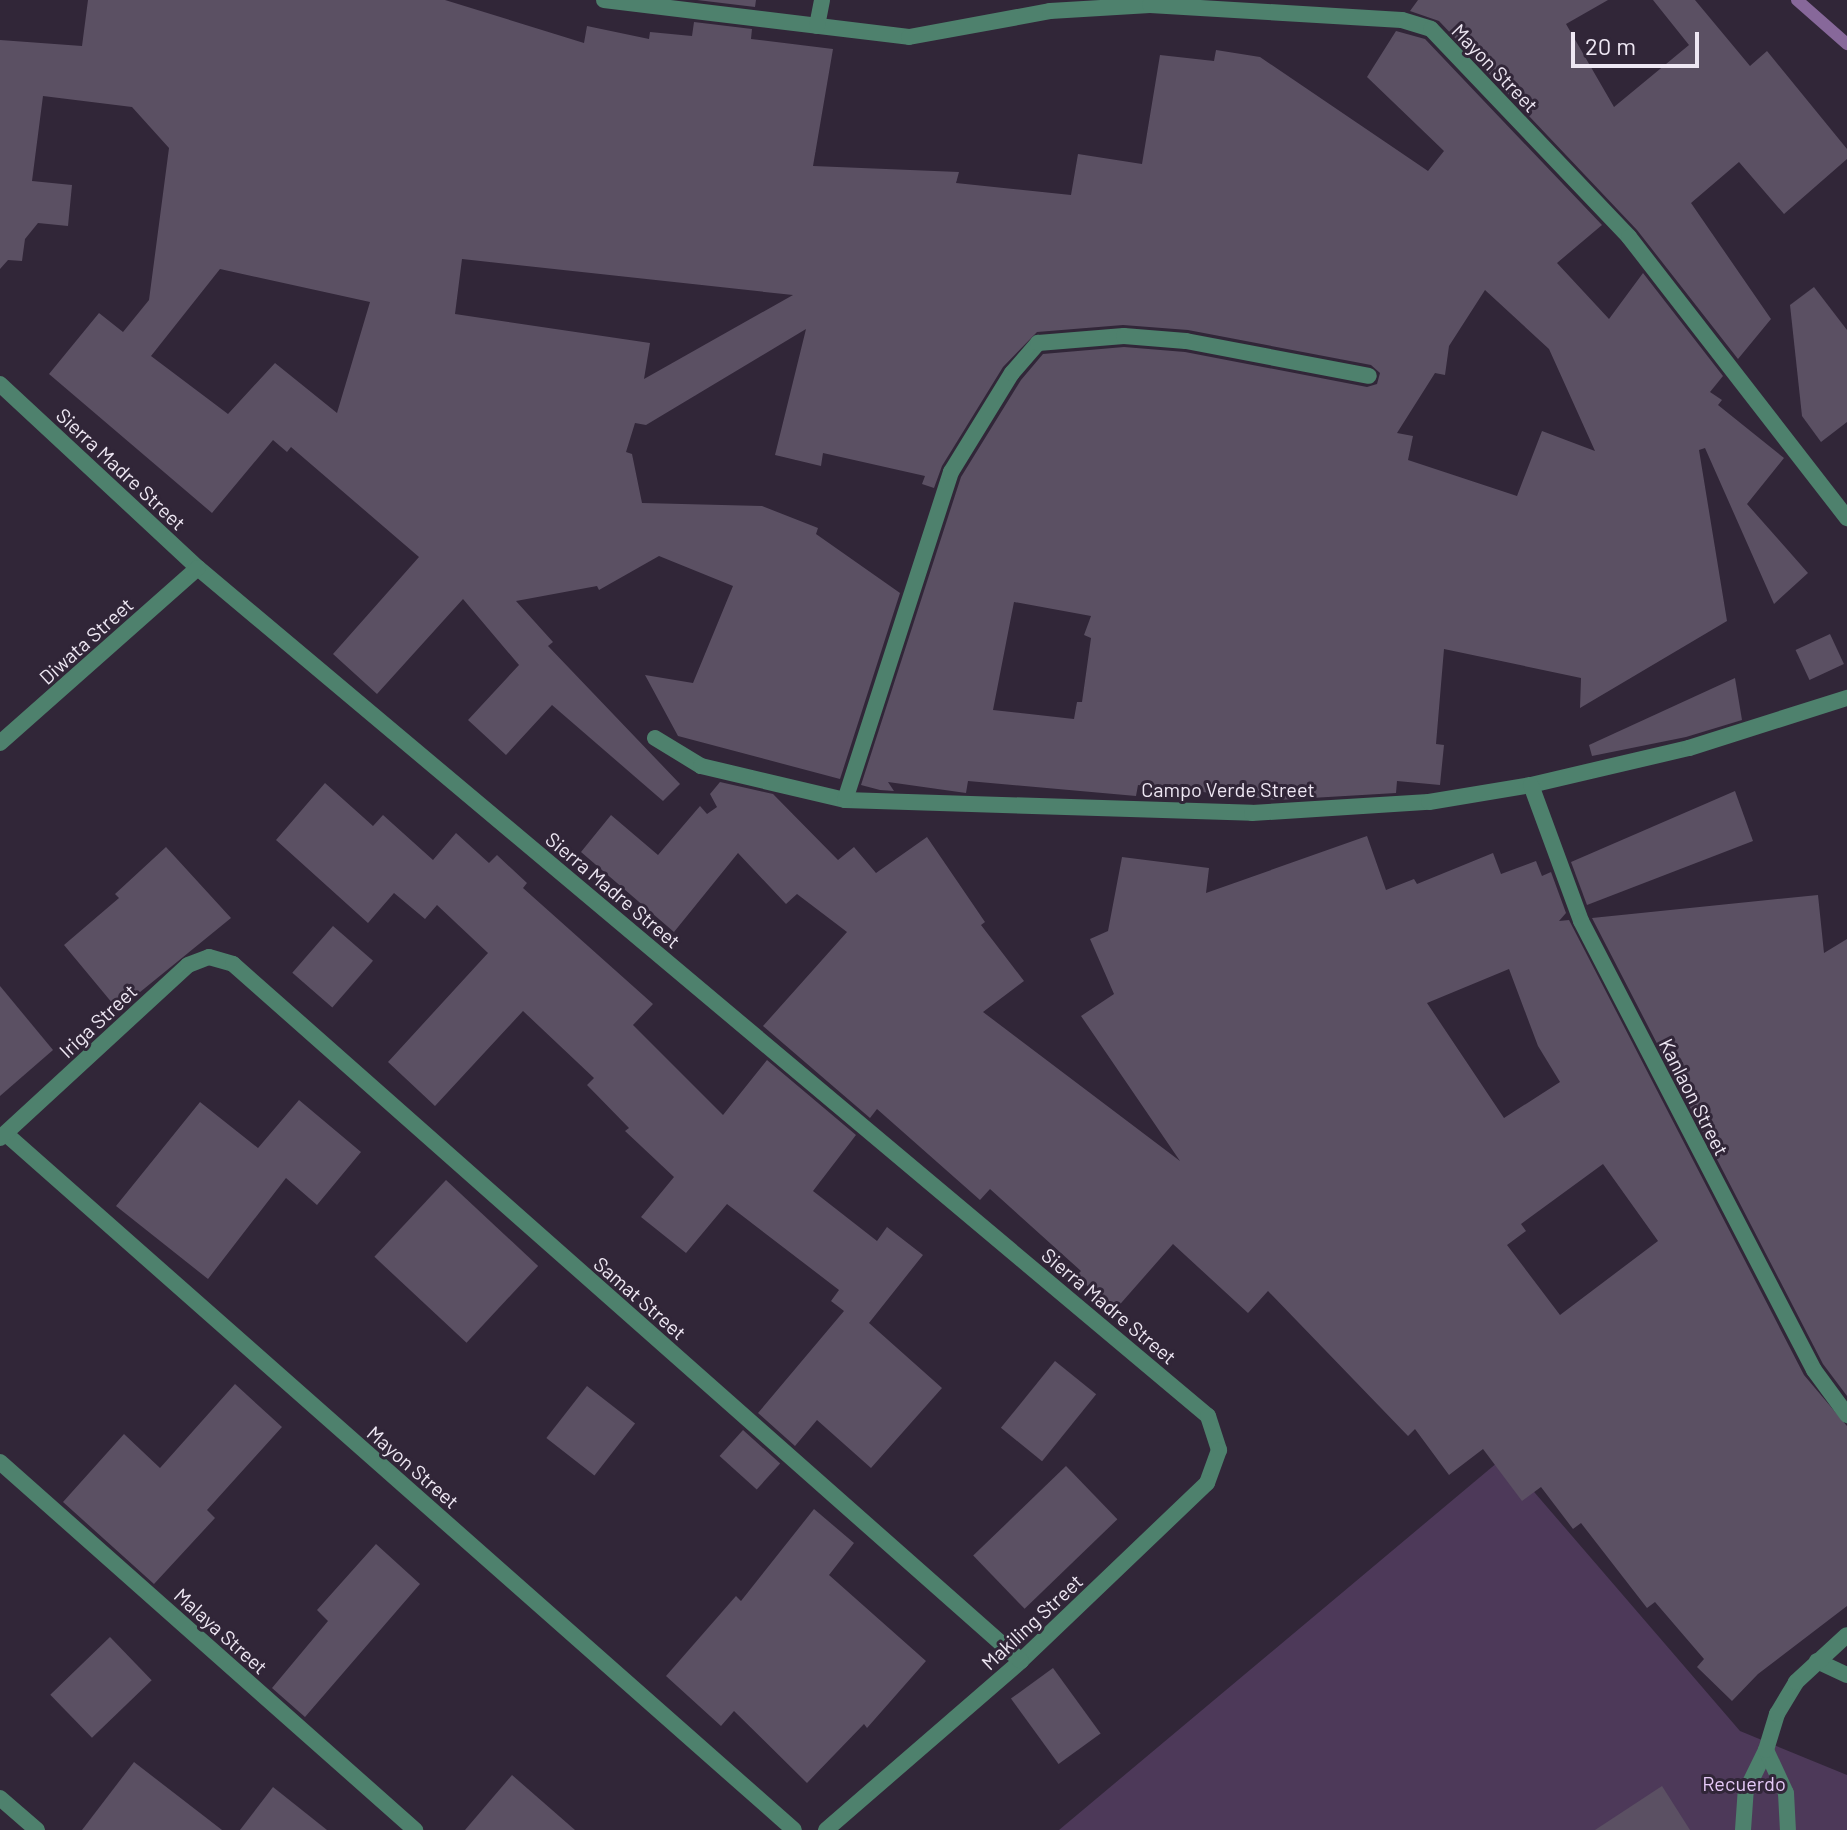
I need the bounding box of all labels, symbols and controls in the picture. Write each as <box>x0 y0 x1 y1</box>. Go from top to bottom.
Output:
scale bar <box>1575 16 1703 66</box>
street label: Mayon Street <box>1447 19 1543 117</box>
text: 20 m <box>1585 31 1636 60</box>
street label: Sierra Madre Street <box>51 403 191 535</box>
street label: Diwata Street <box>34 593 138 689</box>
street label: Campo Verde Street <box>1141 777 1315 801</box>
street label: Sierra Madre Street <box>541 827 685 953</box>
street label: Iriga Street <box>54 979 142 1063</box>
street label: Kanlaon Street <box>1654 1034 1734 1160</box>
street label: Sierra Madre Street <box>1037 1243 1181 1369</box>
street label: Samat Street <box>589 1251 691 1345</box>
street label: Mayon Street <box>362 1421 464 1513</box>
street label: Makiling Street <box>976 1569 1088 1675</box>
street label: Malaya Street <box>169 1583 273 1679</box>
park label: Recuerdo <box>1702 1771 1786 1795</box>

